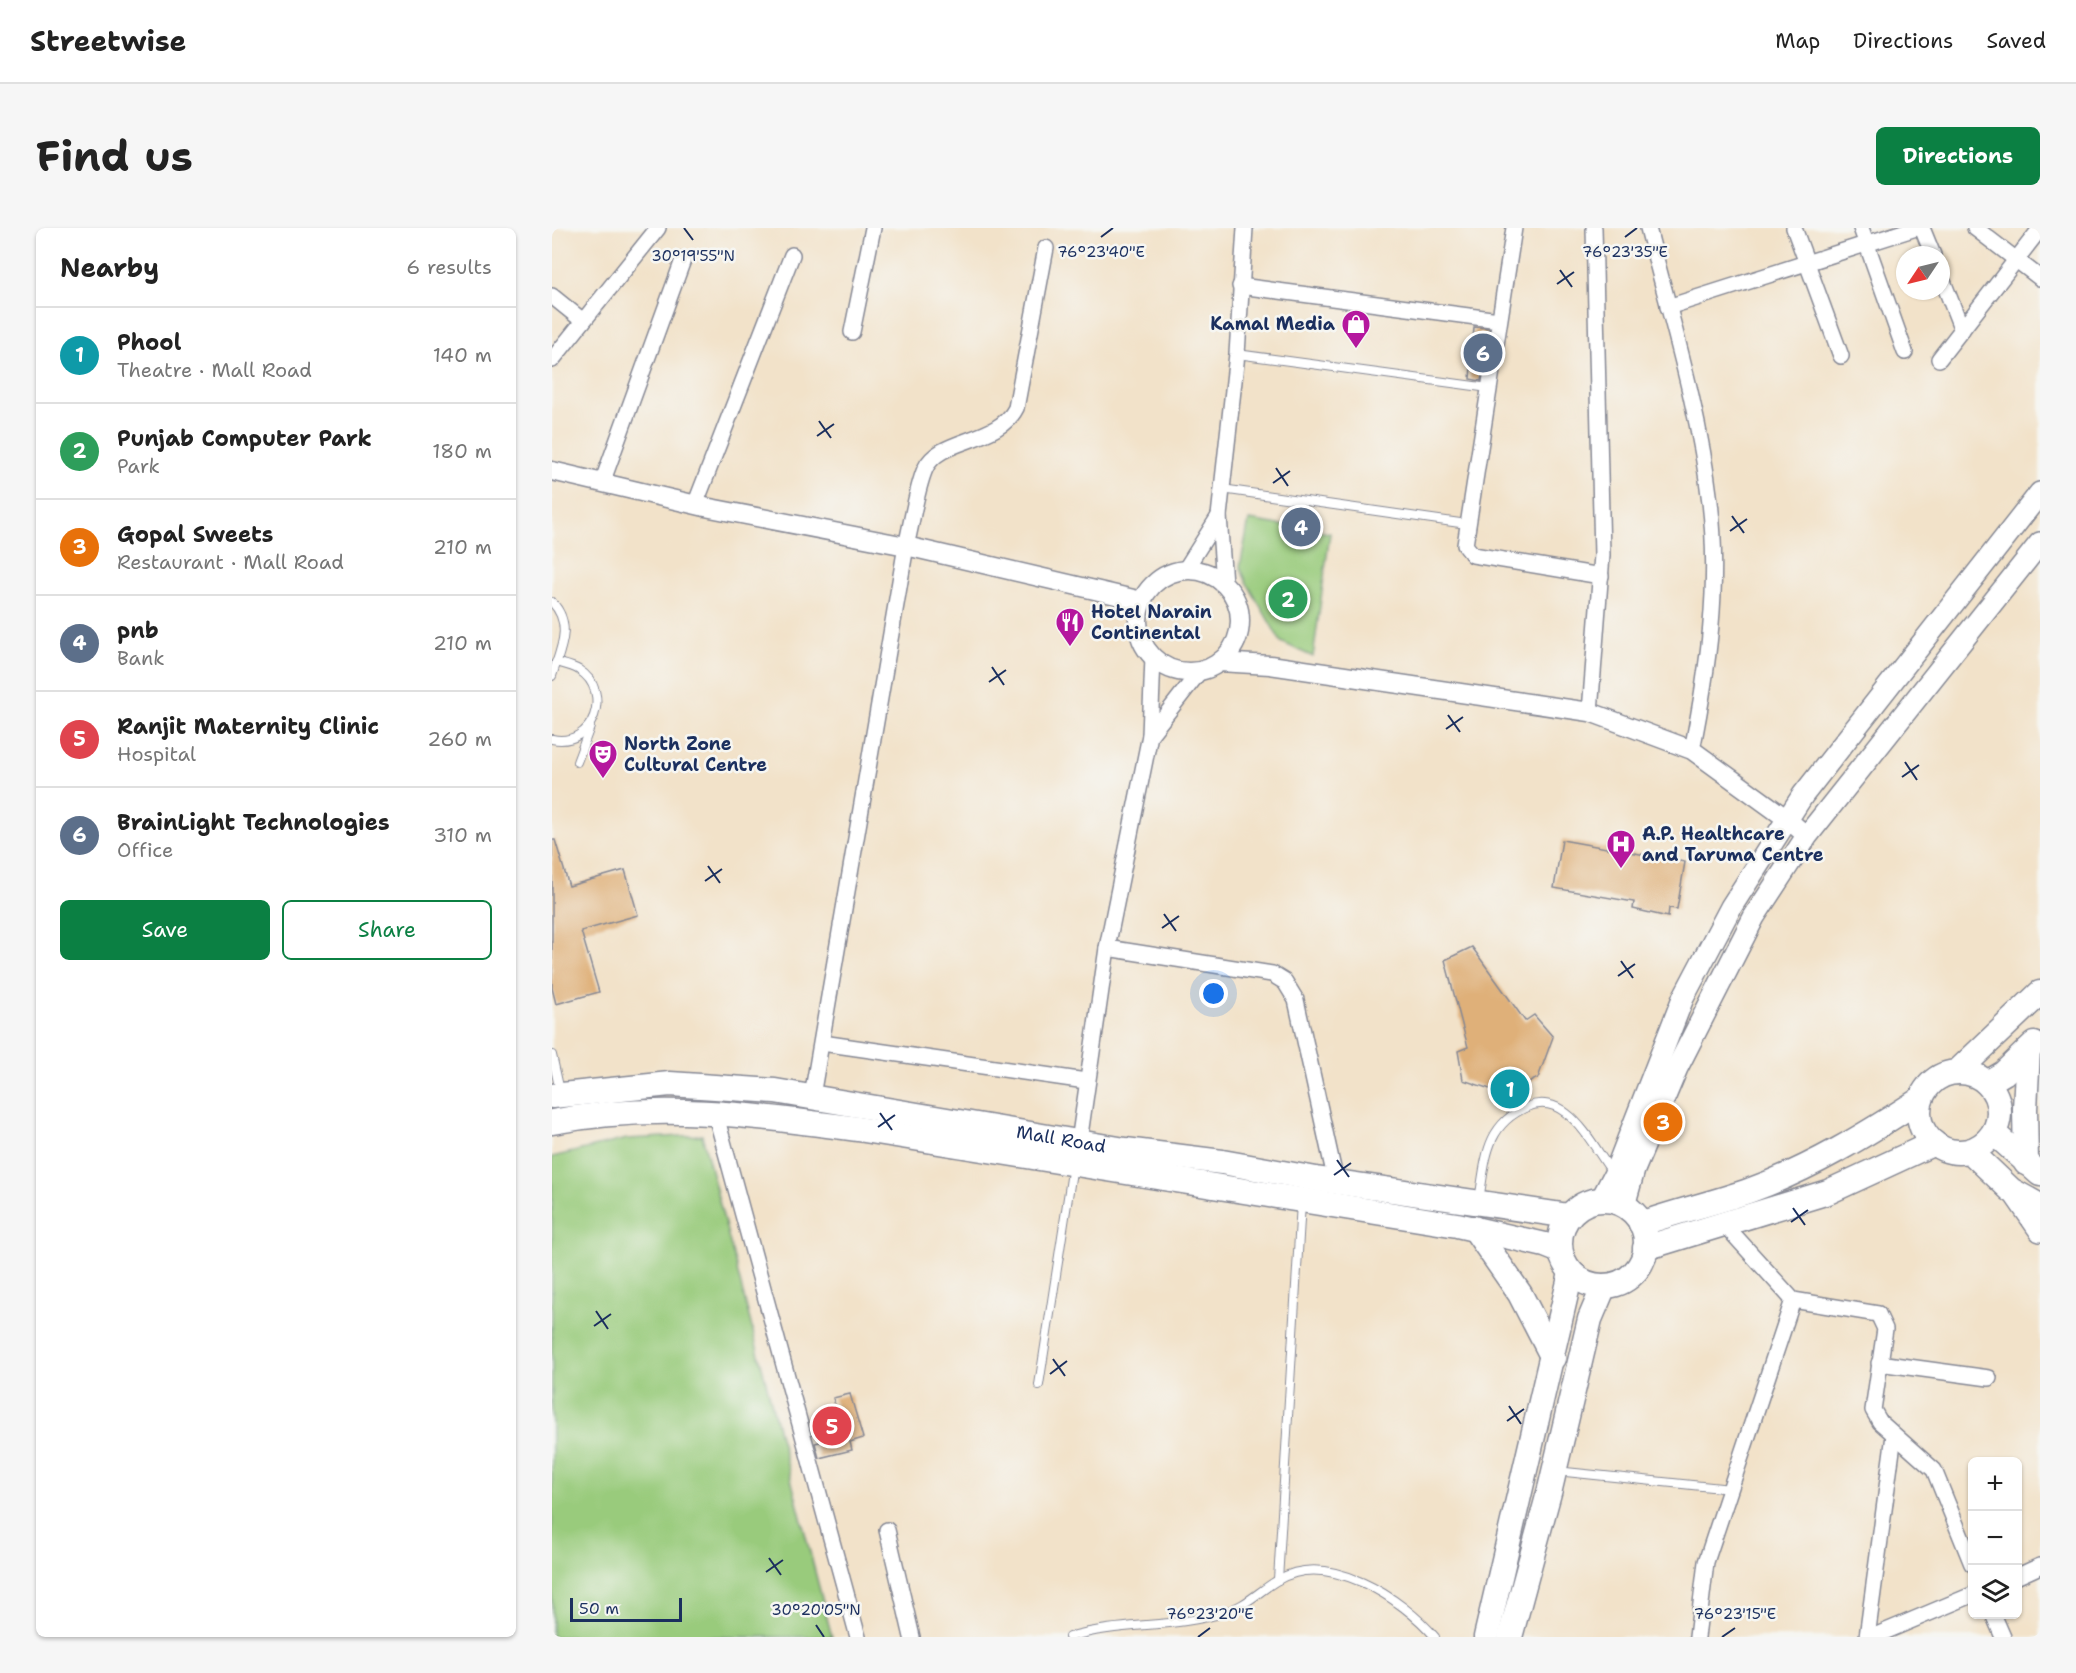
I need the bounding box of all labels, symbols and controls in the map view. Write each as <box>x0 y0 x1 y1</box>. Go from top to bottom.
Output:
text: Streetwise <box>30 22 186 60</box>
text: Map <box>1775 27 1820 55</box>
text: Directions <box>1853 27 1953 55</box>
text: Saved <box>1986 27 2046 55</box>
button: Directions <box>1876 127 2040 185</box>
text: Find us <box>36 128 193 184</box>
text: 76°23'40"E <box>1057 242 1145 262</box>
text: 76°23'35"E <box>1582 242 1668 262</box>
text: 30°19'55"N <box>651 246 735 266</box>
north arrow <box>1896 246 1950 300</box>
text: Nearby <box>60 250 159 285</box>
text: 6 results <box>406 254 492 280</box>
shop icon: Kamal Media <box>1340 308 1372 350</box>
place label: Kamal Media <box>1210 312 1336 336</box>
text: Phool <box>117 328 181 357</box>
pin: 6 <box>1464 330 1502 376</box>
text: 1 <box>75 342 84 368</box>
text: 140 m <box>433 342 492 368</box>
text: Theatre · Mall Road <box>117 357 312 383</box>
text: Punjab Computer Park <box>117 424 372 453</box>
text: 2 <box>73 438 87 464</box>
text: 180 m <box>432 438 492 464</box>
text: Park <box>117 453 160 479</box>
pin: 4 <box>1282 504 1320 550</box>
text: Gopal Sweets <box>117 520 273 549</box>
text: 3 <box>73 534 87 560</box>
text: 210 m <box>433 534 492 560</box>
text: Restaurant · Mall Road <box>117 549 344 575</box>
pin: 2 <box>1268 576 1308 622</box>
place label: Hotel Narain Continental <box>1091 600 1212 645</box>
restaurant icon: Hotel Narain Continental <box>1054 606 1086 648</box>
text: pnb <box>117 616 159 645</box>
text: 4 <box>73 630 87 656</box>
text: 210 m <box>433 630 492 656</box>
text: Bank <box>117 645 165 671</box>
text: Ranjit Maternity Clinic <box>117 712 379 741</box>
text: 5 <box>73 726 86 752</box>
text: 260 m <box>427 726 492 752</box>
place label: North Zone Cultural Centre <box>624 732 767 777</box>
theatre icon: North Zone Cultural Centre <box>587 738 619 780</box>
text: Hospital <box>117 741 196 767</box>
text: BrainLight Technologies <box>117 808 390 837</box>
text: 6 <box>73 822 87 848</box>
text: 310 m <box>433 822 492 848</box>
place label: A.P. Healthcare and Taruma Centre <box>1642 822 1824 867</box>
hospital icon: A.P. Healthcare and Taruma Centre <box>1605 828 1637 870</box>
text: Office <box>117 837 173 863</box>
button: Save <box>60 900 270 960</box>
button: Share <box>282 900 492 960</box>
your location <box>1199 979 1228 1008</box>
pin: 1 <box>1490 1066 1530 1112</box>
pin: 3 <box>1644 1100 1682 1144</box>
street label: Mall Road <box>1014 1120 1108 1159</box>
pin: 5 <box>812 1404 852 1448</box>
map controls <box>1968 1457 2022 1619</box>
button: + <box>1968 1457 2022 1511</box>
button: − <box>1968 1511 2022 1565</box>
button: layers <box>1968 1565 2022 1619</box>
scale bar <box>570 1595 682 1622</box>
text: 50 m <box>579 1598 619 1619</box>
text: 30°20'05"N <box>771 1600 861 1620</box>
text: 76°23'20"E <box>1166 1604 1254 1624</box>
text: 76°23'15"E <box>1694 1604 1776 1624</box>

